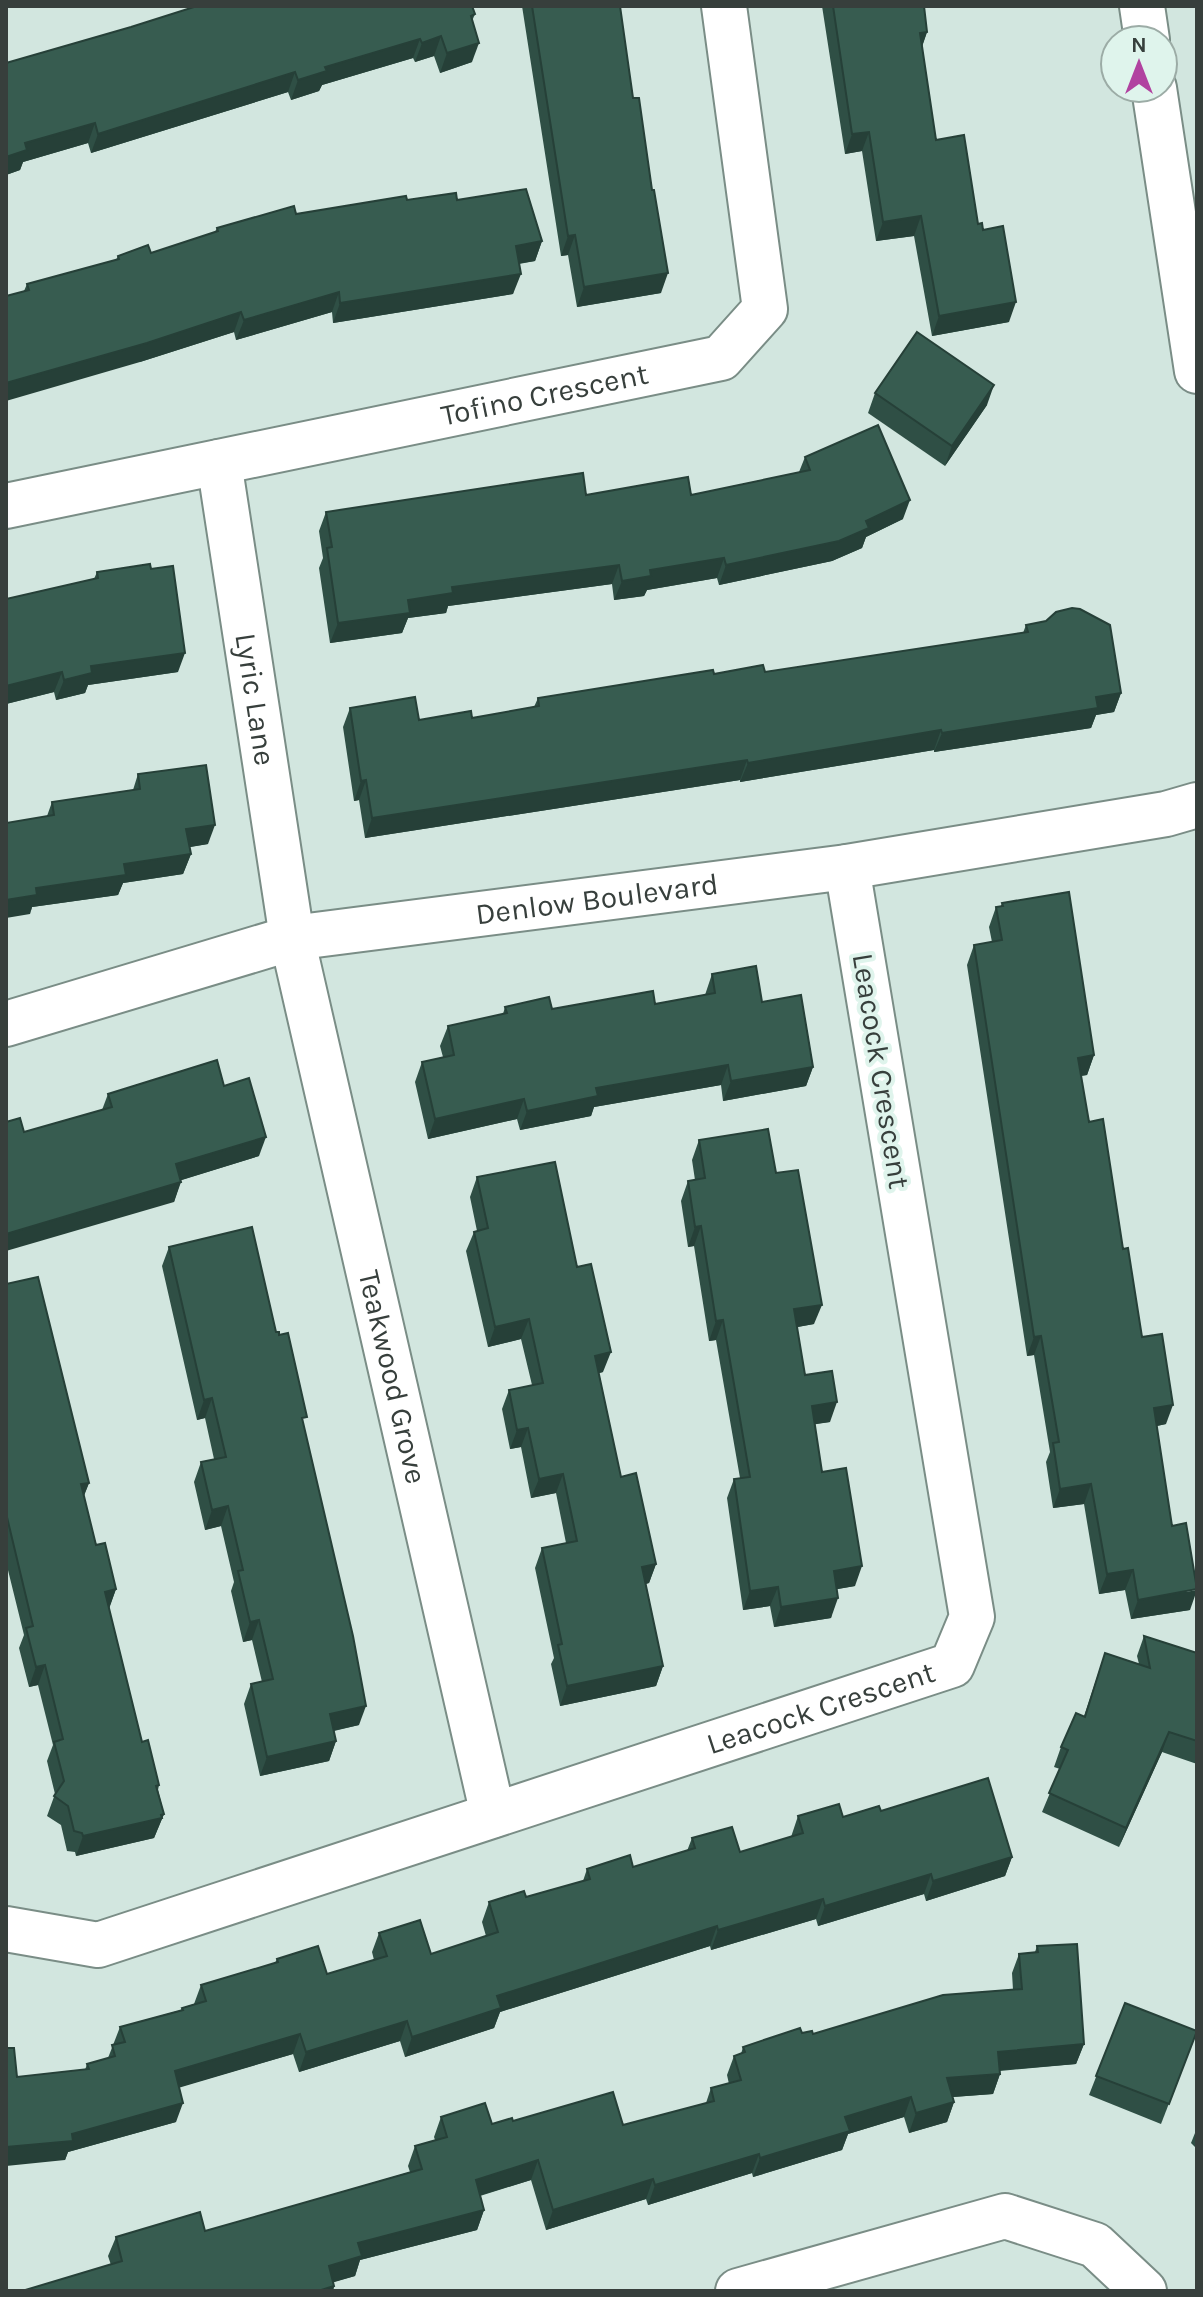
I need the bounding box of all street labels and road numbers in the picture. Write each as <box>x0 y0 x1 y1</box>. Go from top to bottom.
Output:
street label: Tofino Crescent <box>438 356 651 433</box>
street label: Lyric Lane <box>227 630 283 768</box>
street label: Denlow Boulevard <box>473 866 720 932</box>
street label: Leacock Crescent <box>845 951 917 1191</box>
street label: Teakwood Grove <box>351 1267 435 1487</box>
street label: Leacock Crescent <box>702 1654 939 1762</box>

